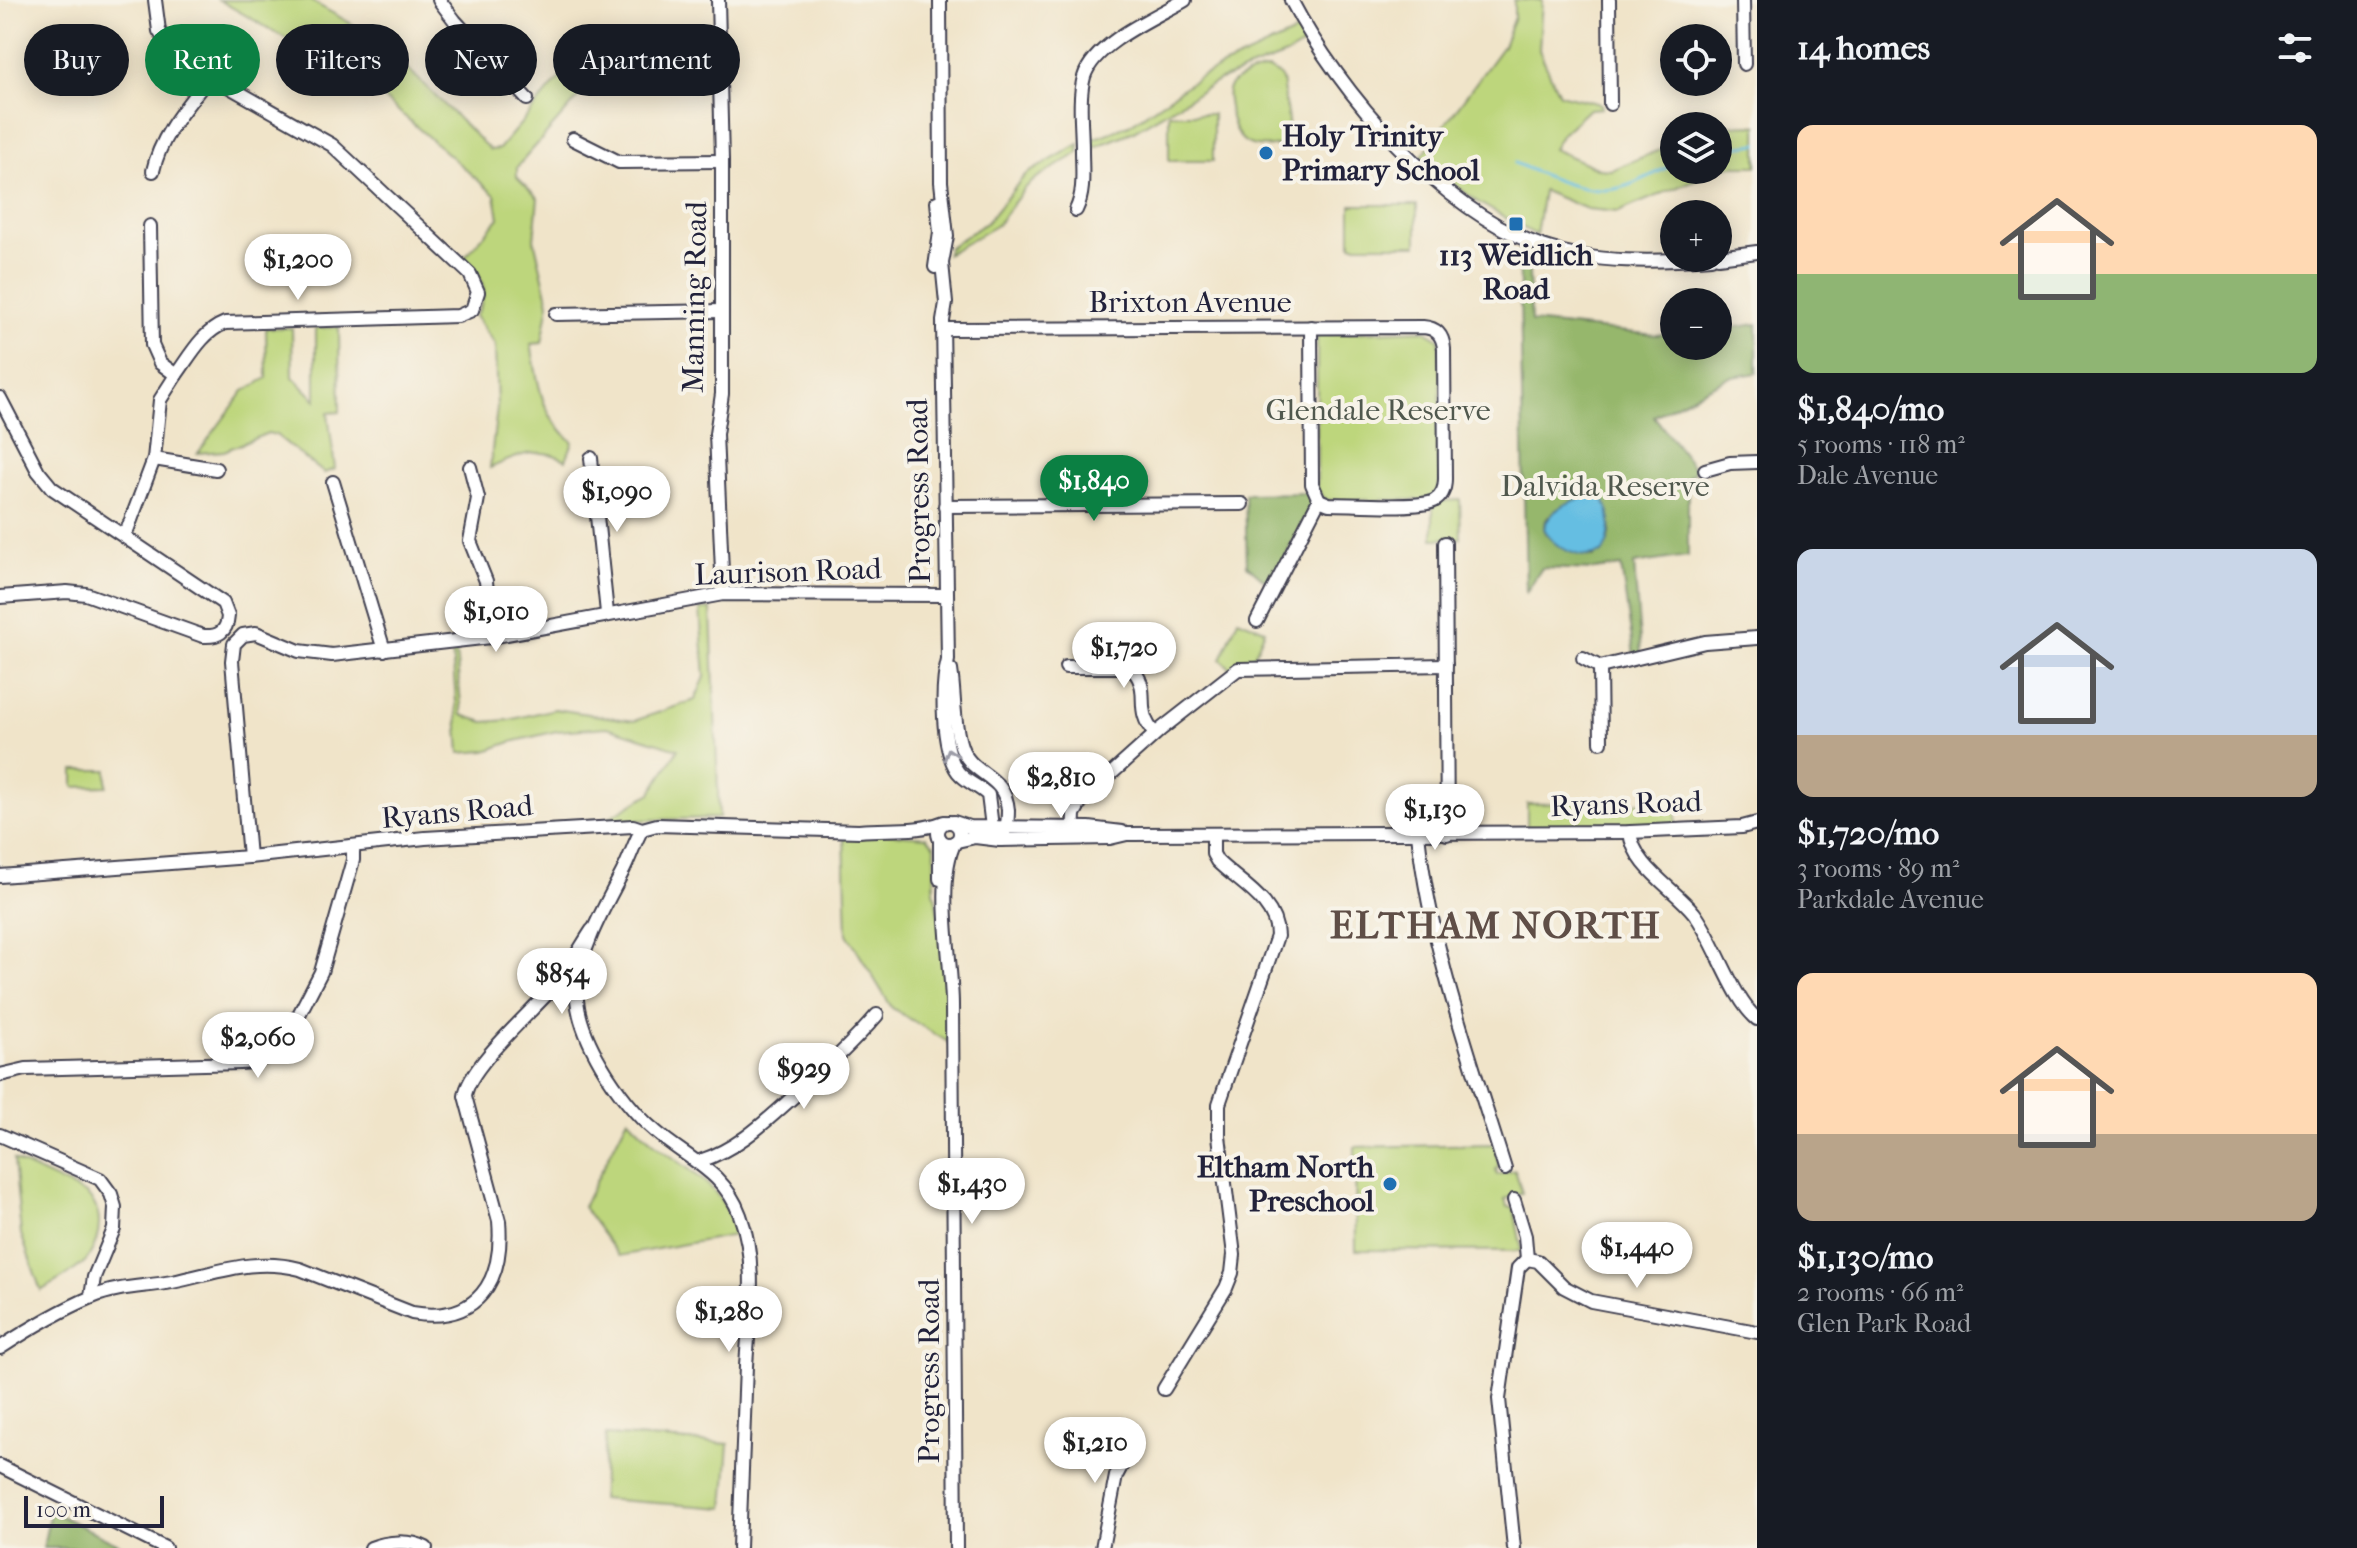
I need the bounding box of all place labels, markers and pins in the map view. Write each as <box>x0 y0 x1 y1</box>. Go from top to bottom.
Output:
place label: Holy Trinity Primary School <box>1282 119 1480 188</box>
marker: Holy Trinity Primary School <box>1257 144 1275 162</box>
marker: 113 Weidlich Road <box>1507 215 1525 233</box>
pin: $1,200 <box>233 234 363 302</box>
place label: 113 Weidlich Road <box>1439 238 1594 307</box>
pin: $1,840 <box>1029 455 1159 523</box>
pin: $1,090 <box>552 466 682 534</box>
pin: $1,010 <box>431 586 561 654</box>
pin: $1,720 <box>1059 622 1189 690</box>
pin: $2,810 <box>996 752 1126 820</box>
pin: $1,130 <box>1370 784 1500 852</box>
pin: $854 <box>515 948 609 1016</box>
pin: $2,060 <box>193 1012 323 1080</box>
pin: $929 <box>757 1043 851 1111</box>
place label: Eltham North Preschool <box>1197 1150 1375 1219</box>
pin: $1,430 <box>907 1158 1037 1226</box>
marker: Eltham North Preschool <box>1381 1175 1399 1193</box>
pin: $1,440 <box>1572 1222 1702 1290</box>
pin: $1,280 <box>664 1286 794 1354</box>
pin: $1,210 <box>1030 1417 1160 1485</box>

